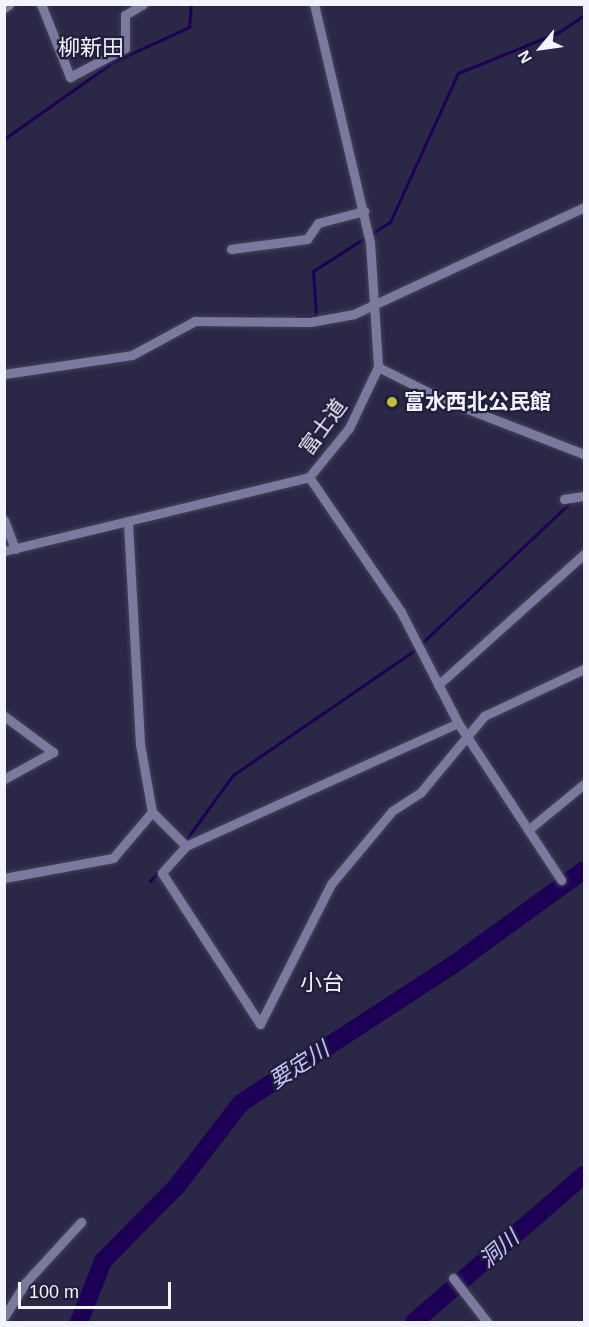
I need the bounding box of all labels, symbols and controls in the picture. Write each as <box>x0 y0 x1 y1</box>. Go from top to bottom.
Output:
north arrow <box>511 18 571 78</box>
district label: 柳新田 <box>58 35 124 61</box>
text: N <box>515 48 535 66</box>
place label: 富水西北公民館 <box>404 389 551 415</box>
street label: 富士道 <box>294 394 352 460</box>
marker: 富水西北公民館 <box>385 395 399 409</box>
district label: 小台 <box>300 970 344 996</box>
water label: 要定川 <box>264 1036 334 1094</box>
water label: 洞川 <box>474 1225 524 1273</box>
scale bar <box>21 1270 174 1308</box>
text: 100 m <box>29 1282 79 1302</box>

